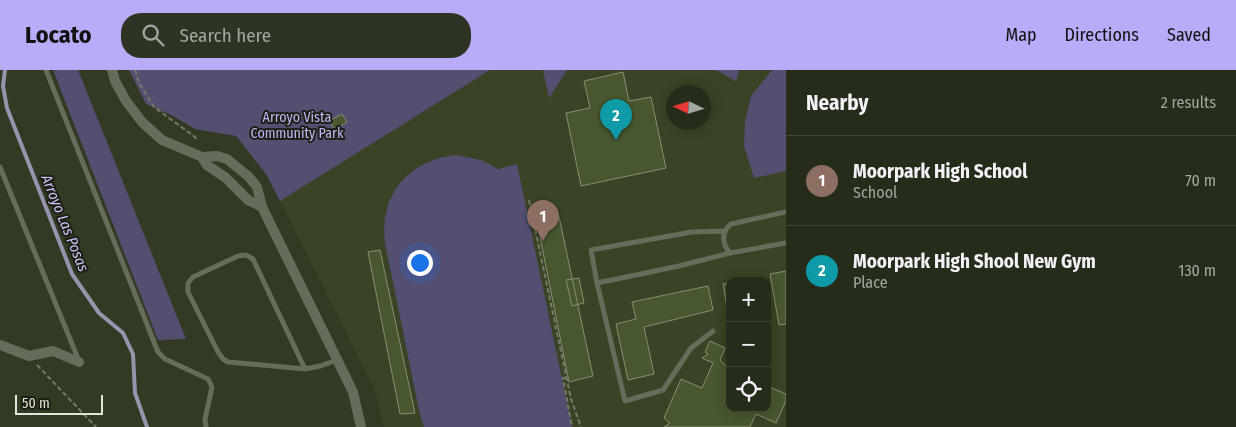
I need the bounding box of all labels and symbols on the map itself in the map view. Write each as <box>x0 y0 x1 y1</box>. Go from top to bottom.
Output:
north arrow <box>666 85 711 130</box>
pin: 2 <box>600 99 632 140</box>
park label: Arroyo Vista Community Park <box>251 109 344 142</box>
water label: Arroyo Las Posas <box>37 171 93 275</box>
pin: 1 <box>527 200 559 241</box>
your location <box>407 250 433 276</box>
scale bar <box>15 392 102 415</box>

